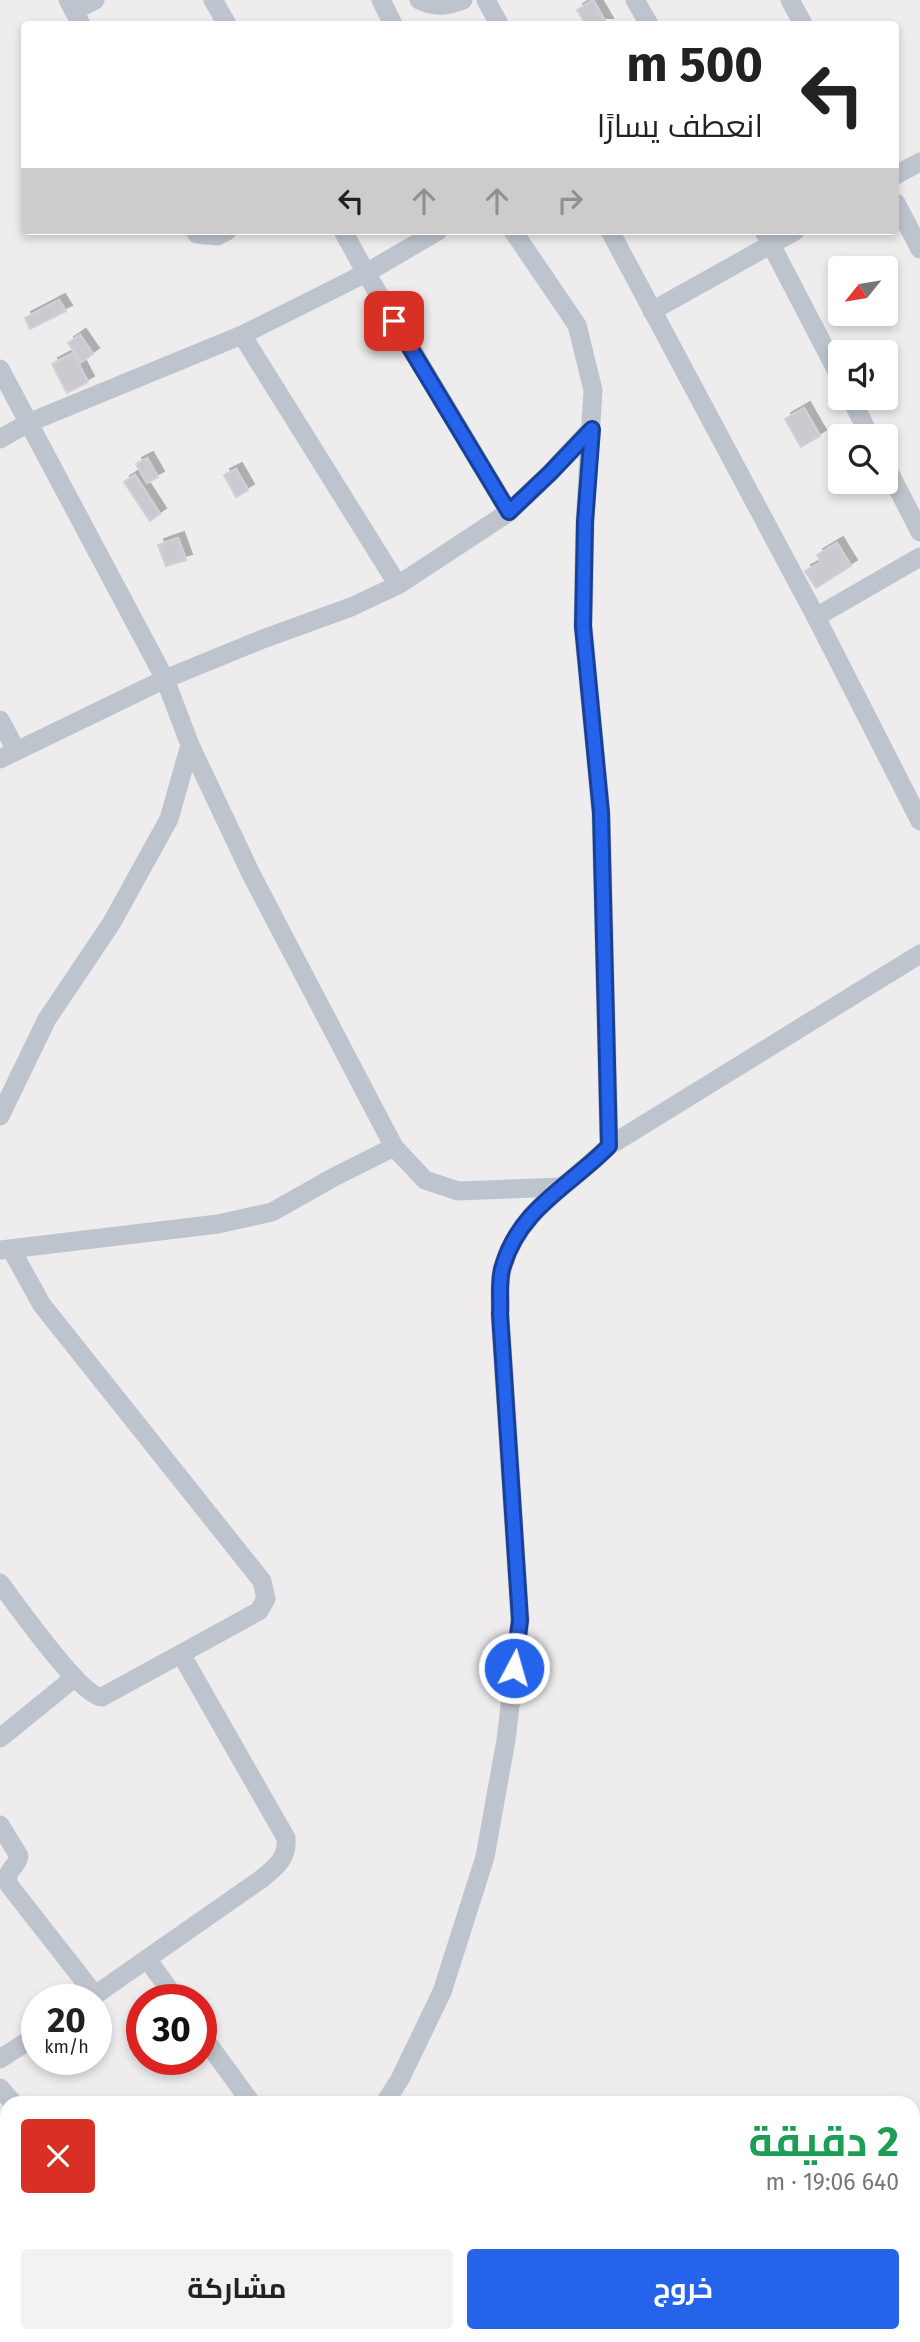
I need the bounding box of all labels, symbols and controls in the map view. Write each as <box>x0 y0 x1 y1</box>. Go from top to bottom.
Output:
text: 500 m <box>626 35 763 94</box>
icon: left <box>787 49 878 140</box>
text: انعطف يسارًا <box>597 107 763 145</box>
icon: left <box>332 182 370 220</box>
icon: ahead <box>405 182 443 220</box>
icon: ahead <box>478 182 516 220</box>
icon: right <box>551 182 589 220</box>
north arrow <box>828 256 898 326</box>
map controls <box>828 256 898 494</box>
pin <box>364 291 424 351</box>
icon: arrive <box>375 302 413 340</box>
button: sound <box>828 340 898 410</box>
button: search <box>828 424 898 494</box>
position arrow <box>477 1631 551 1705</box>
speed limit sign: 30 <box>126 1984 217 2075</box>
text: 20 <box>47 1999 86 2041</box>
text: km/h <box>44 2036 89 2058</box>
text: 2 دقيقة <box>749 2117 899 2167</box>
button: close <box>21 2119 95 2193</box>
text: 640 m · 19:06 <box>765 2168 899 2196</box>
button: مشاركة <box>21 2249 453 2329</box>
button: خروج <box>467 2249 899 2329</box>

